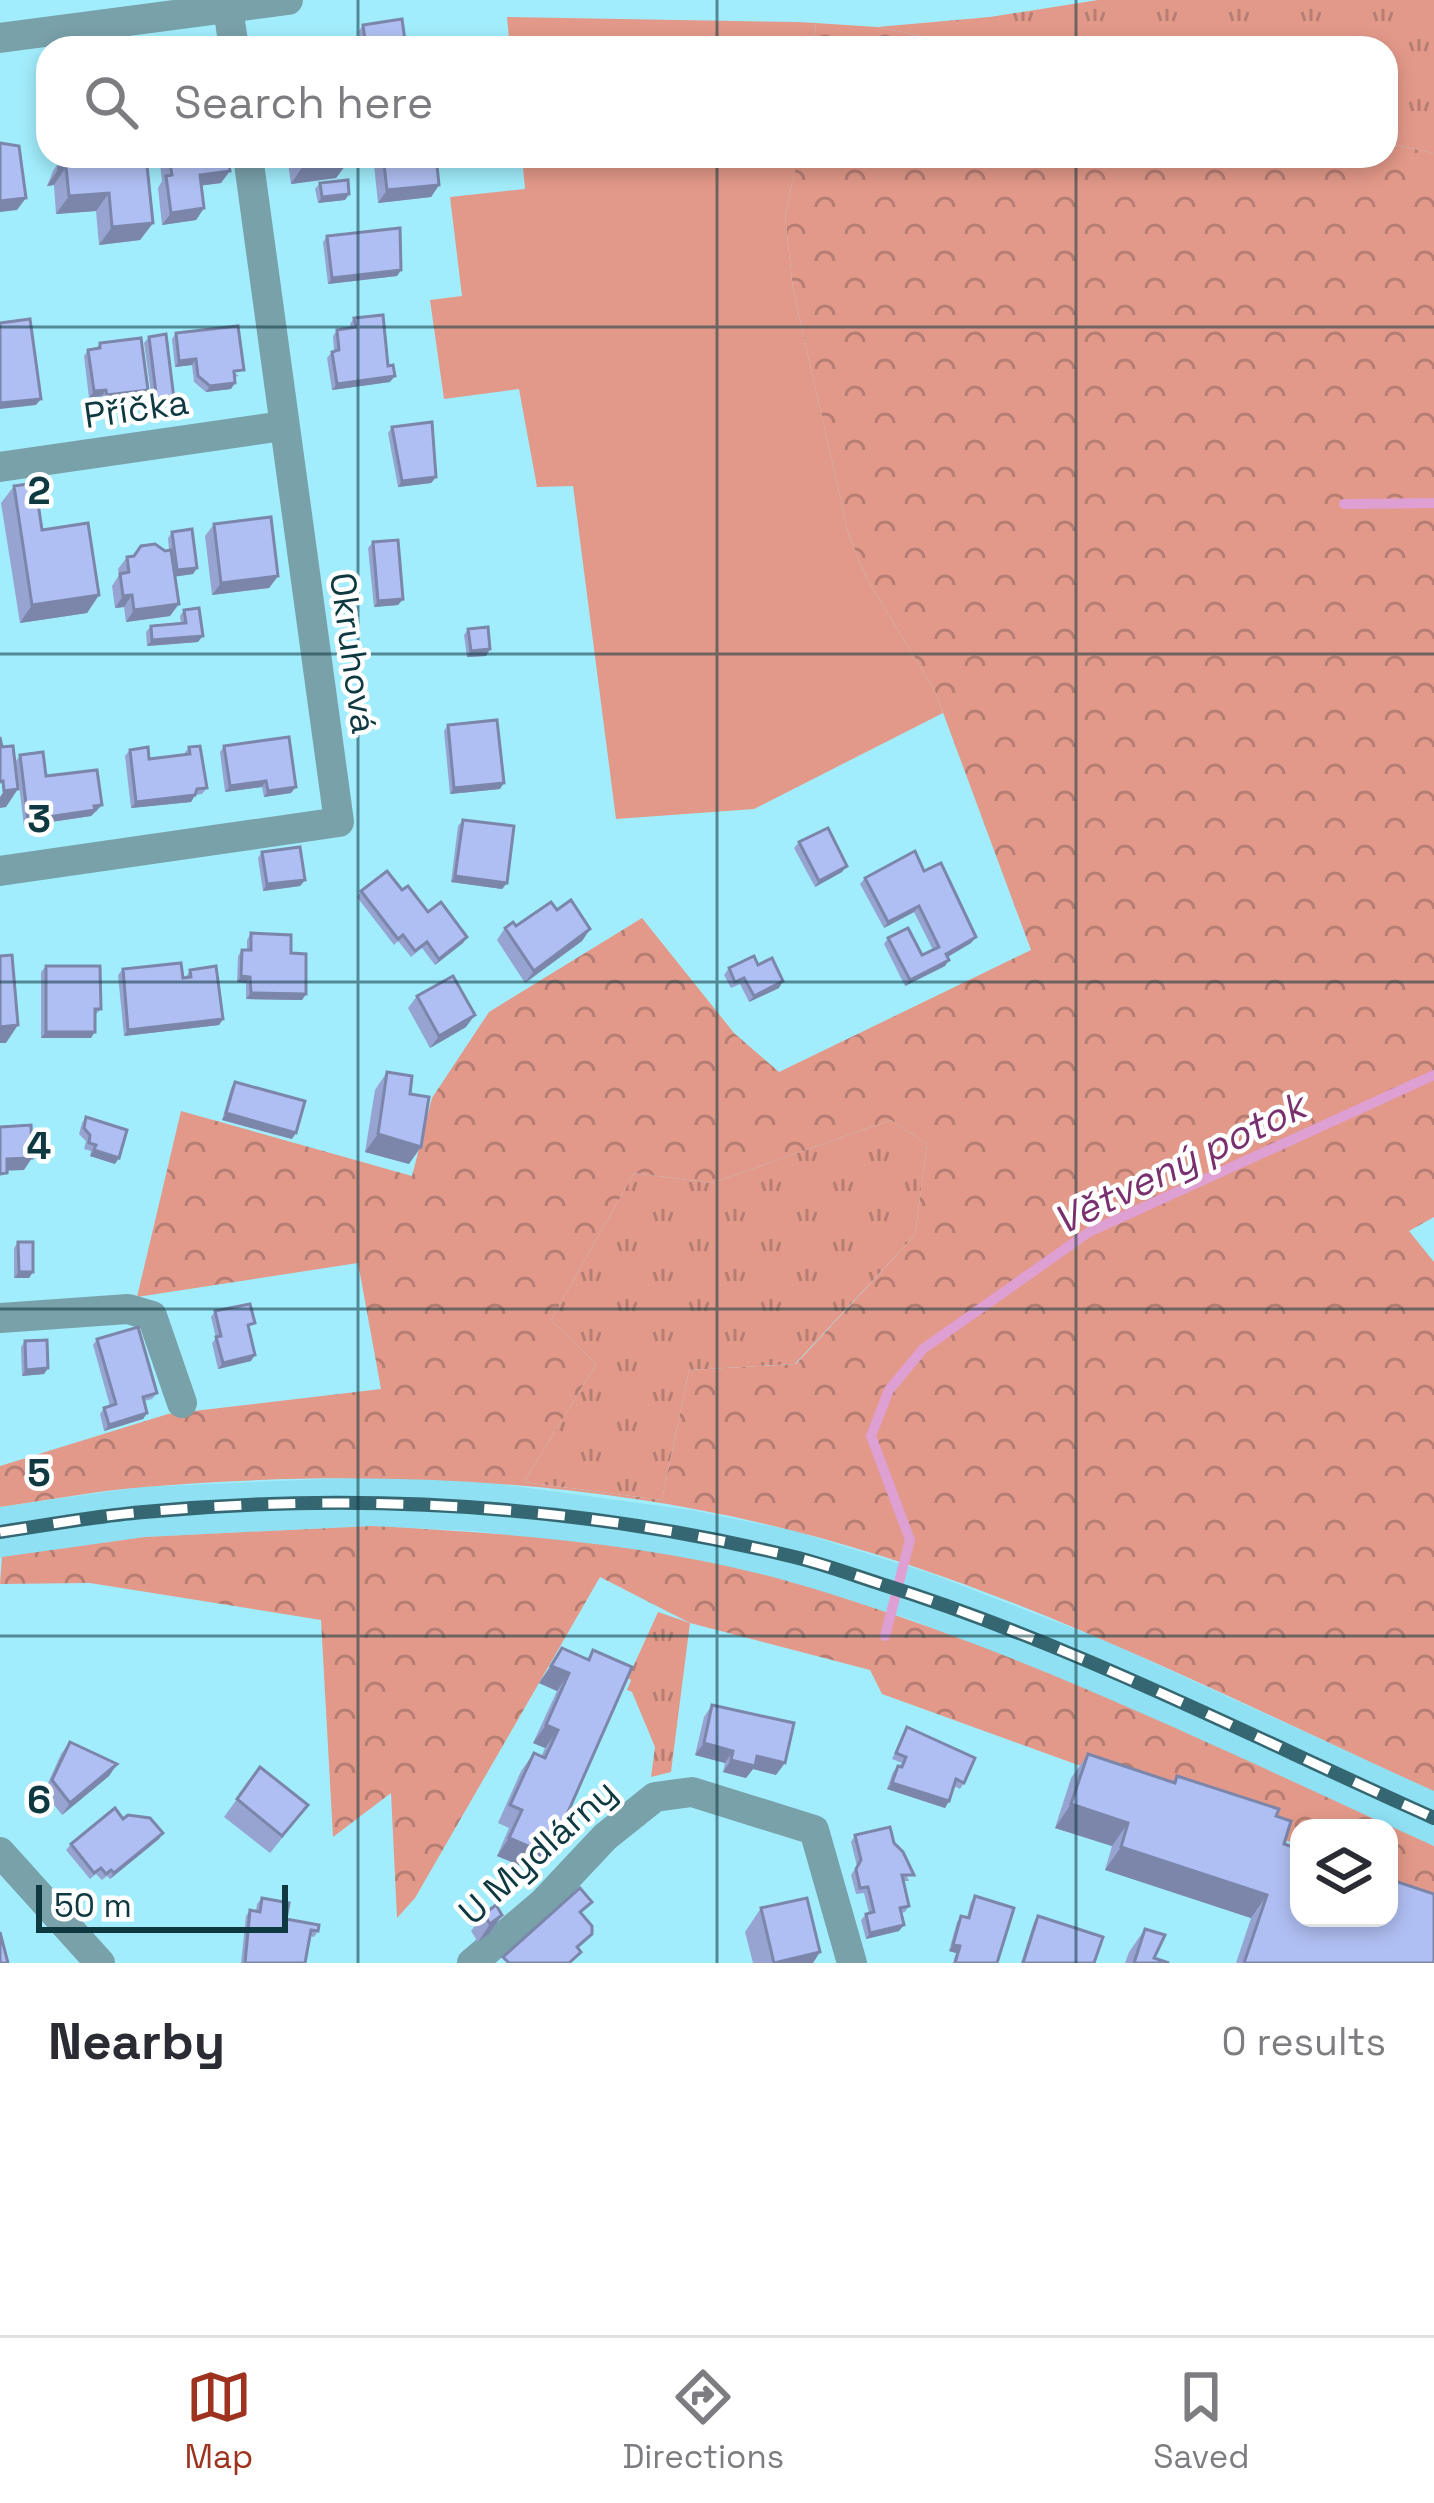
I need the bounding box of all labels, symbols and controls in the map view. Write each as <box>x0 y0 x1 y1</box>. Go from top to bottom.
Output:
search box <box>36 36 1398 168</box>
icon: search <box>78 69 144 135</box>
text: Search here <box>174 74 433 131</box>
street label: Příčka <box>81 379 191 439</box>
text: 2 <box>27 466 51 515</box>
street label: Okruhová <box>319 570 387 737</box>
text: 3 <box>27 794 51 843</box>
water label: Větvený potok <box>1045 1079 1317 1246</box>
text: 4 <box>27 1121 51 1170</box>
text: 5 <box>27 1448 51 1497</box>
street label: U Mydlárny <box>449 1769 626 1935</box>
text: 6 <box>27 1775 51 1824</box>
map controls <box>1290 1819 1398 1927</box>
button: layers <box>1290 1819 1398 1927</box>
scale bar <box>36 1879 288 1932</box>
text: 50 m <box>54 1885 132 1927</box>
text: Nearby <box>48 2009 225 2074</box>
text: 0 results <box>1221 2017 1386 2066</box>
tab: Map <box>185 2364 253 2478</box>
tab: Directions <box>622 2364 784 2478</box>
tab: Saved <box>1153 2364 1249 2478</box>

